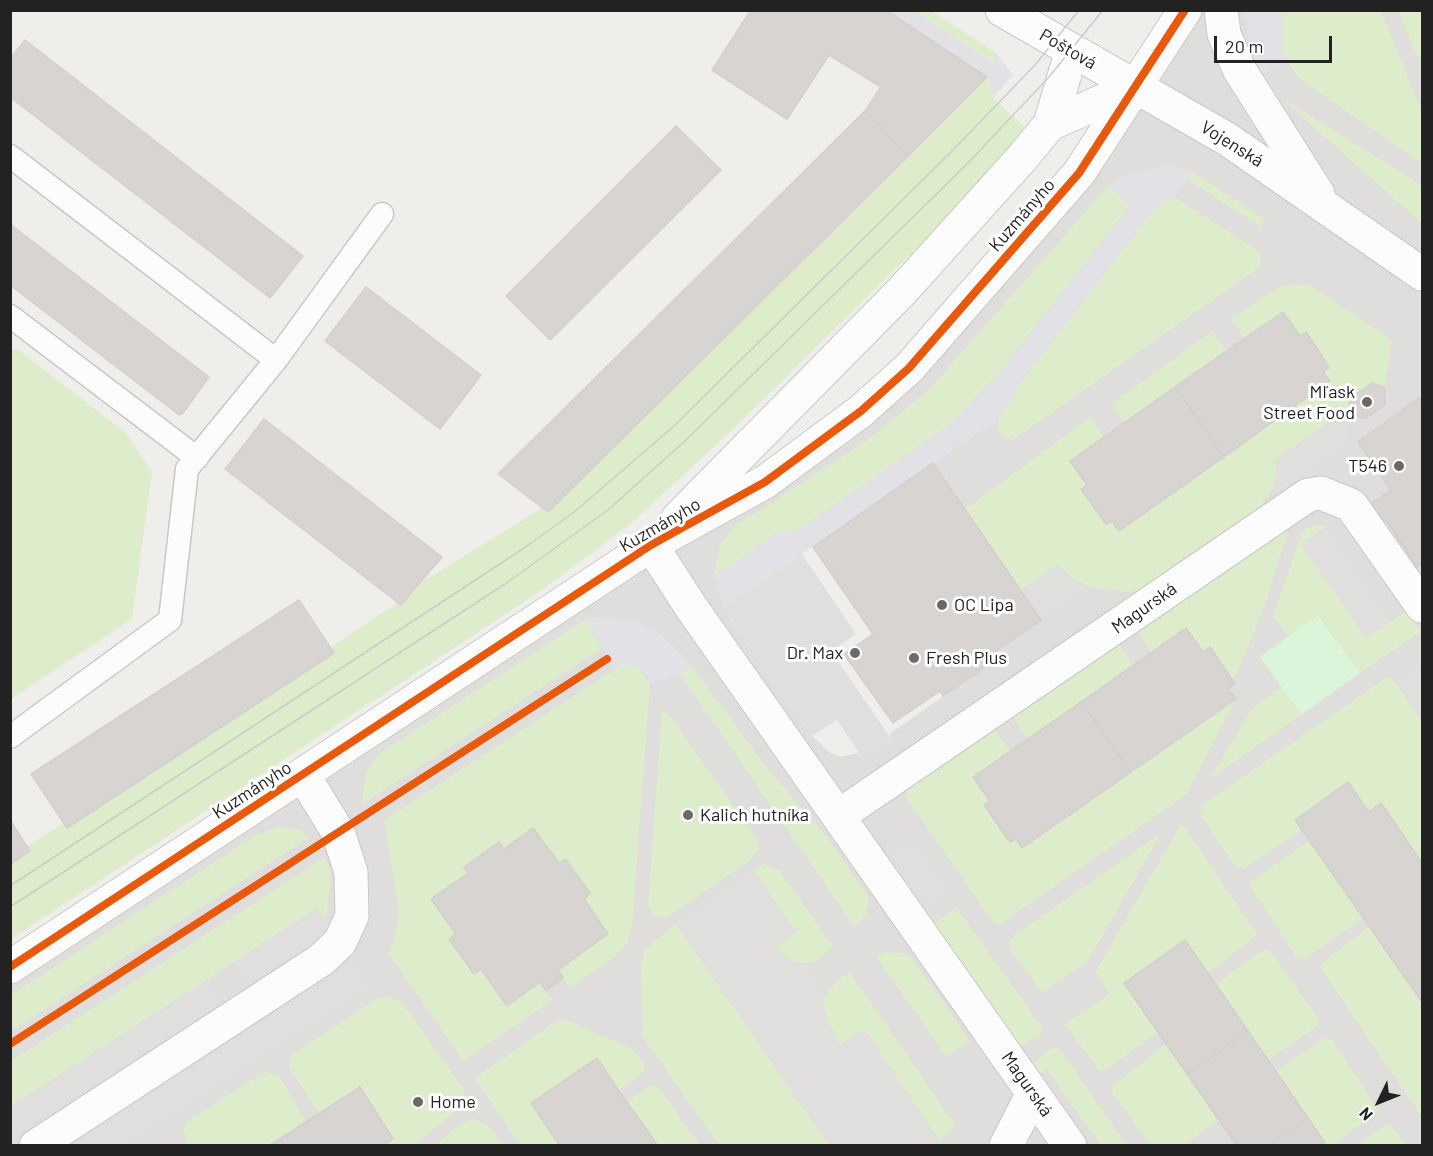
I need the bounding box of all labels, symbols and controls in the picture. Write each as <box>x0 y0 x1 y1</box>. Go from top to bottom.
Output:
street label: Poštová <box>1036 24 1100 74</box>
scale bar <box>1217 24 1336 62</box>
text: 20 m <box>1225 35 1263 57</box>
street label: Vojenská <box>1197 116 1267 172</box>
street label: Kuzmányho <box>984 174 1060 256</box>
place label: Mľask Street Food <box>1263 381 1355 424</box>
marker: Mľask Street Food <box>1360 395 1374 409</box>
place label: T546 <box>1348 455 1387 477</box>
marker: T546 <box>1392 459 1406 473</box>
street label: Kuzmányho <box>616 493 704 557</box>
street label: Magurská <box>1107 578 1181 638</box>
place label: OC Lipa <box>954 594 1014 616</box>
marker: OC Lipa <box>935 598 949 612</box>
place label: Dr. Max <box>787 642 843 664</box>
marker: Dr. Max <box>848 646 862 660</box>
place label: Fresh Plus <box>926 647 1007 669</box>
marker: Fresh Plus <box>907 651 921 665</box>
street label: Kuzmányho <box>208 756 296 824</box>
place label: Kalich hutníka <box>700 804 809 826</box>
marker: Kalich hutníka <box>681 808 695 822</box>
street label: Magurská <box>997 1047 1057 1121</box>
north arrow <box>1349 1072 1409 1132</box>
place label: Home <box>430 1091 476 1113</box>
marker: Home <box>411 1095 425 1109</box>
text: N <box>1355 1104 1376 1125</box>

